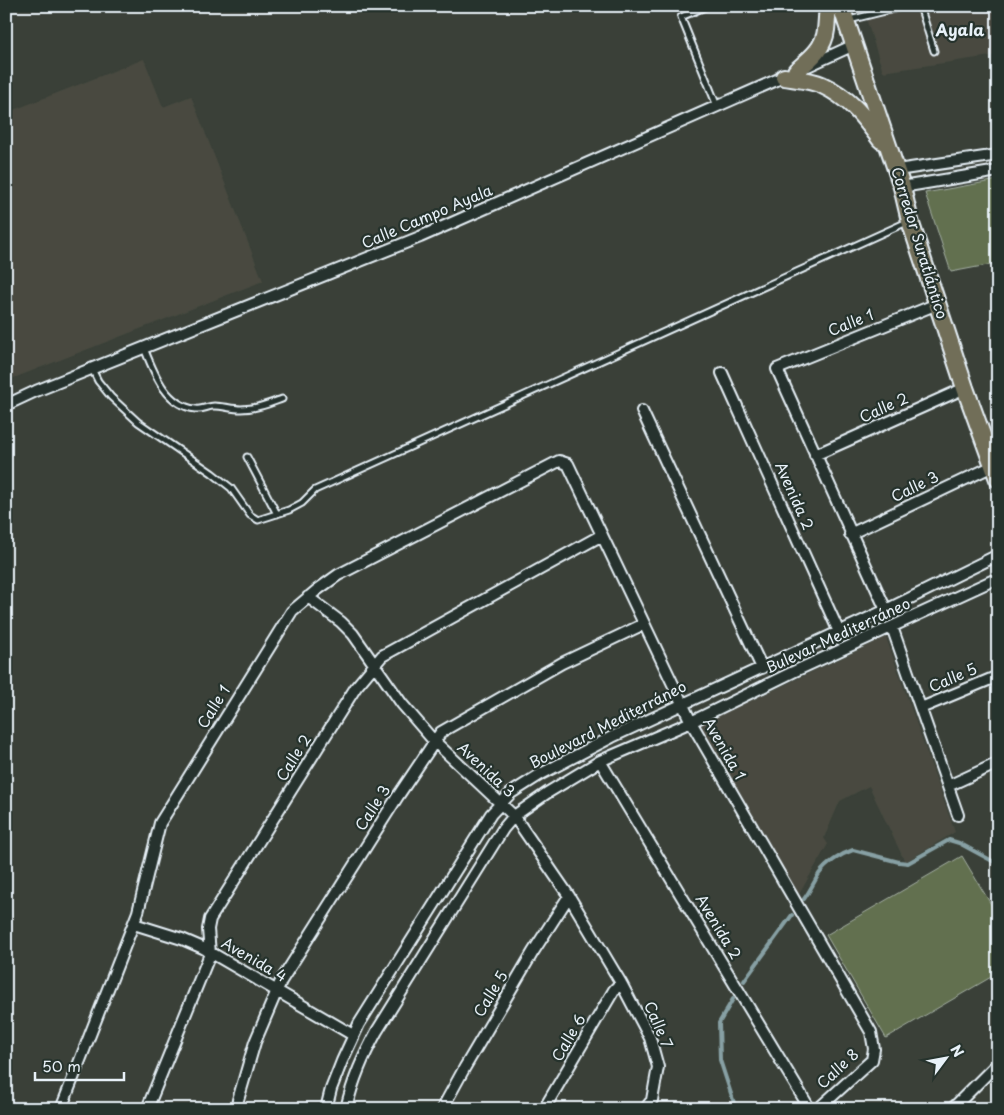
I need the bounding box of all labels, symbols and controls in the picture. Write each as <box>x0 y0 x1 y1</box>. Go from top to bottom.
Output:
district label: Ayala <box>935 17 984 41</box>
street label: Corredor Suratlántico <box>886 164 955 321</box>
street label: Calle Campo Ayala <box>357 177 496 254</box>
street label: Calle 1 <box>824 302 877 341</box>
street label: Calle 2 <box>855 386 912 428</box>
street label: Avenida 2 <box>770 458 821 533</box>
street label: Calle 3 <box>887 464 942 507</box>
street label: Bulevar Mediterráneo <box>761 591 914 678</box>
street label: Calle 5 <box>925 656 980 697</box>
street label: Boulevard Mediterráneo <box>525 674 690 773</box>
street label: Calle 1 <box>190 680 235 732</box>
street label: Avenida 1 <box>698 713 753 784</box>
street label: Calle 2 <box>269 729 316 785</box>
street label: Avenida 3 <box>453 736 521 802</box>
street label: Calle 3 <box>348 780 395 835</box>
street label: Avenida 2 <box>691 889 748 963</box>
street label: Avenida 4 <box>218 931 292 987</box>
street label: Calle 5 <box>467 966 513 1021</box>
street label: Calle 7 <box>639 997 680 1052</box>
street label: Calle 6 <box>545 1009 590 1065</box>
north arrow <box>922 1032 972 1082</box>
text: N <box>946 1041 969 1061</box>
street label: Calle 8 <box>811 1042 863 1093</box>
scale bar <box>35 1050 124 1082</box>
text: 50 m <box>42 1054 81 1077</box>

